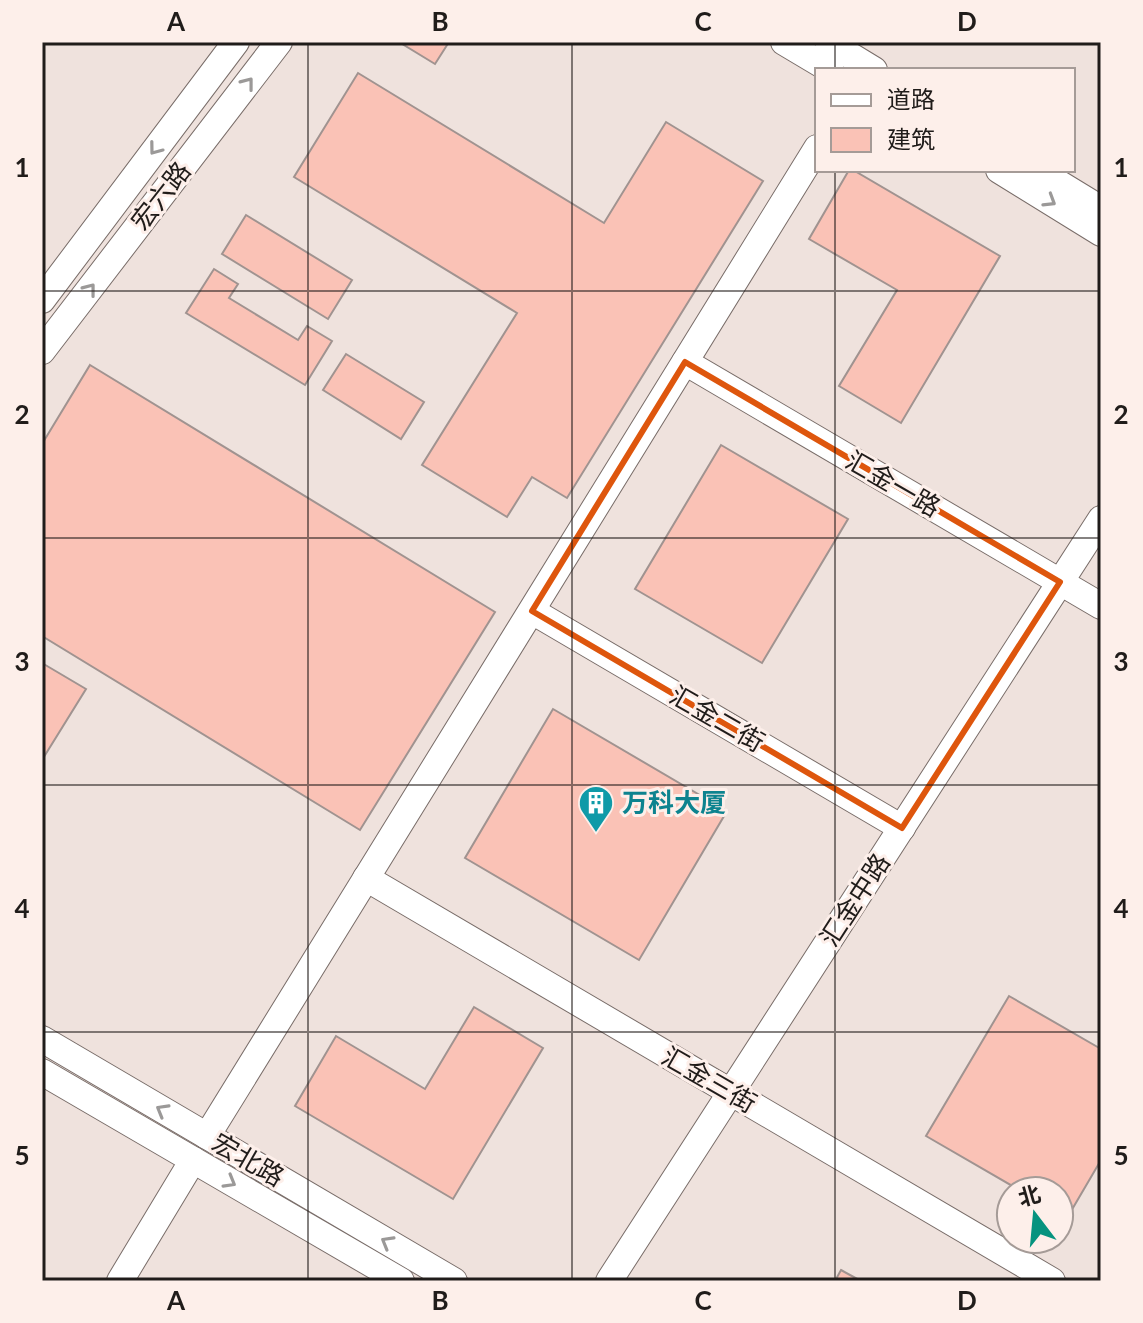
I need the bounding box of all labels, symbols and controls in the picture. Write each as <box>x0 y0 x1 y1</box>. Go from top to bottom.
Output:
text: A <box>166 5 186 37</box>
text: B <box>431 5 449 37</box>
text: C <box>694 5 712 37</box>
text: D <box>957 5 977 37</box>
legend <box>815 68 1075 172</box>
one-way arrow <box>239 77 253 92</box>
text: 道路 <box>887 84 935 113</box>
text: 建筑 <box>887 124 935 153</box>
one-way arrow <box>151 140 165 155</box>
text: 1 <box>14 151 30 183</box>
text: 1 <box>1113 151 1129 183</box>
street label: 宏六路 <box>124 155 197 236</box>
one-way arrow <box>1041 192 1056 207</box>
one-way arrow <box>80 283 94 298</box>
text: 2 <box>14 398 30 430</box>
text: 2 <box>1113 398 1129 430</box>
street label: 汇金一路 <box>840 443 947 523</box>
text: 3 <box>14 645 30 677</box>
text: 3 <box>1113 645 1129 677</box>
street label: 汇金二街 <box>664 678 771 758</box>
building icon: 万科大厦 <box>577 784 615 834</box>
place label: 万科大厦 <box>622 786 726 818</box>
street label: 汇金中路 <box>812 847 896 952</box>
text: 4 <box>14 892 30 924</box>
text: 4 <box>1113 892 1129 924</box>
street label: 汇金三街 <box>656 1039 763 1119</box>
one-way arrow <box>157 1104 171 1120</box>
street label: 宏北路 <box>207 1126 290 1192</box>
text: 5 <box>14 1139 30 1171</box>
text: 5 <box>1113 1139 1129 1171</box>
one-way arrow <box>221 1172 236 1188</box>
north arrow <box>995 1175 1075 1255</box>
text: 北 <box>1015 1179 1044 1211</box>
one-way arrow <box>381 1236 396 1251</box>
text: A <box>166 1284 186 1316</box>
text: B <box>431 1284 449 1316</box>
text: C <box>694 1284 712 1316</box>
text: D <box>957 1284 977 1316</box>

